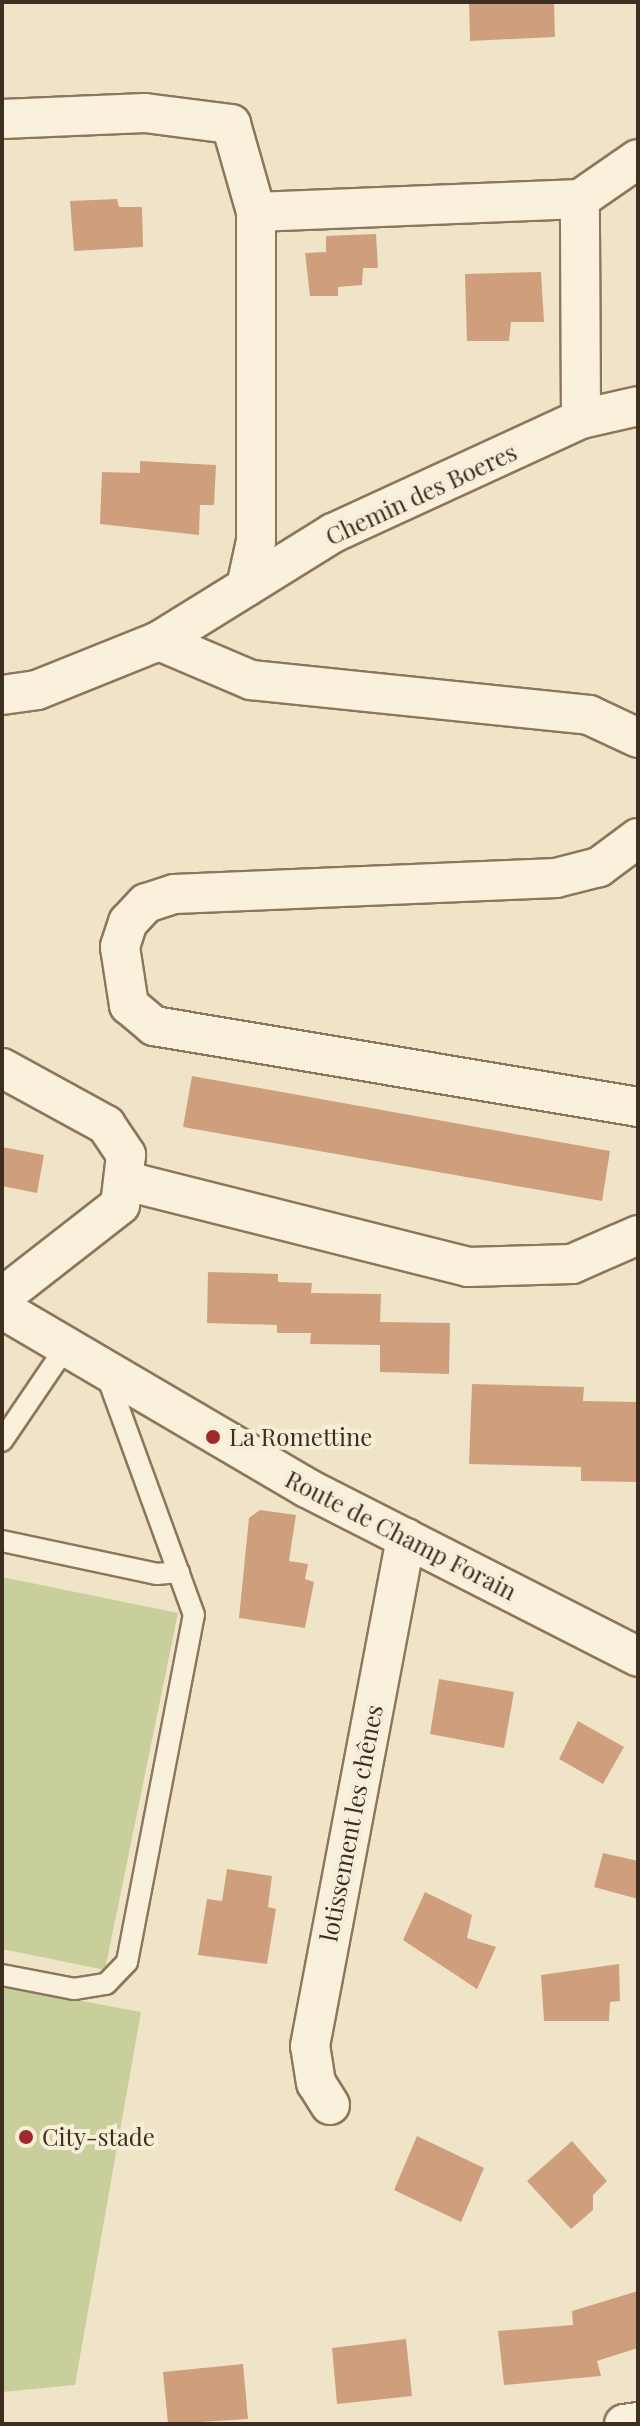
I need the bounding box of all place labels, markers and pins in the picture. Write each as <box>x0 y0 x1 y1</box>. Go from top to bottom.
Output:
place label: La Romettine <box>229 1423 373 1451</box>
marker: La Romettine <box>204 1428 222 1446</box>
place label: City-stade <box>42 2123 155 2151</box>
marker: City-stade <box>17 2128 35 2146</box>

